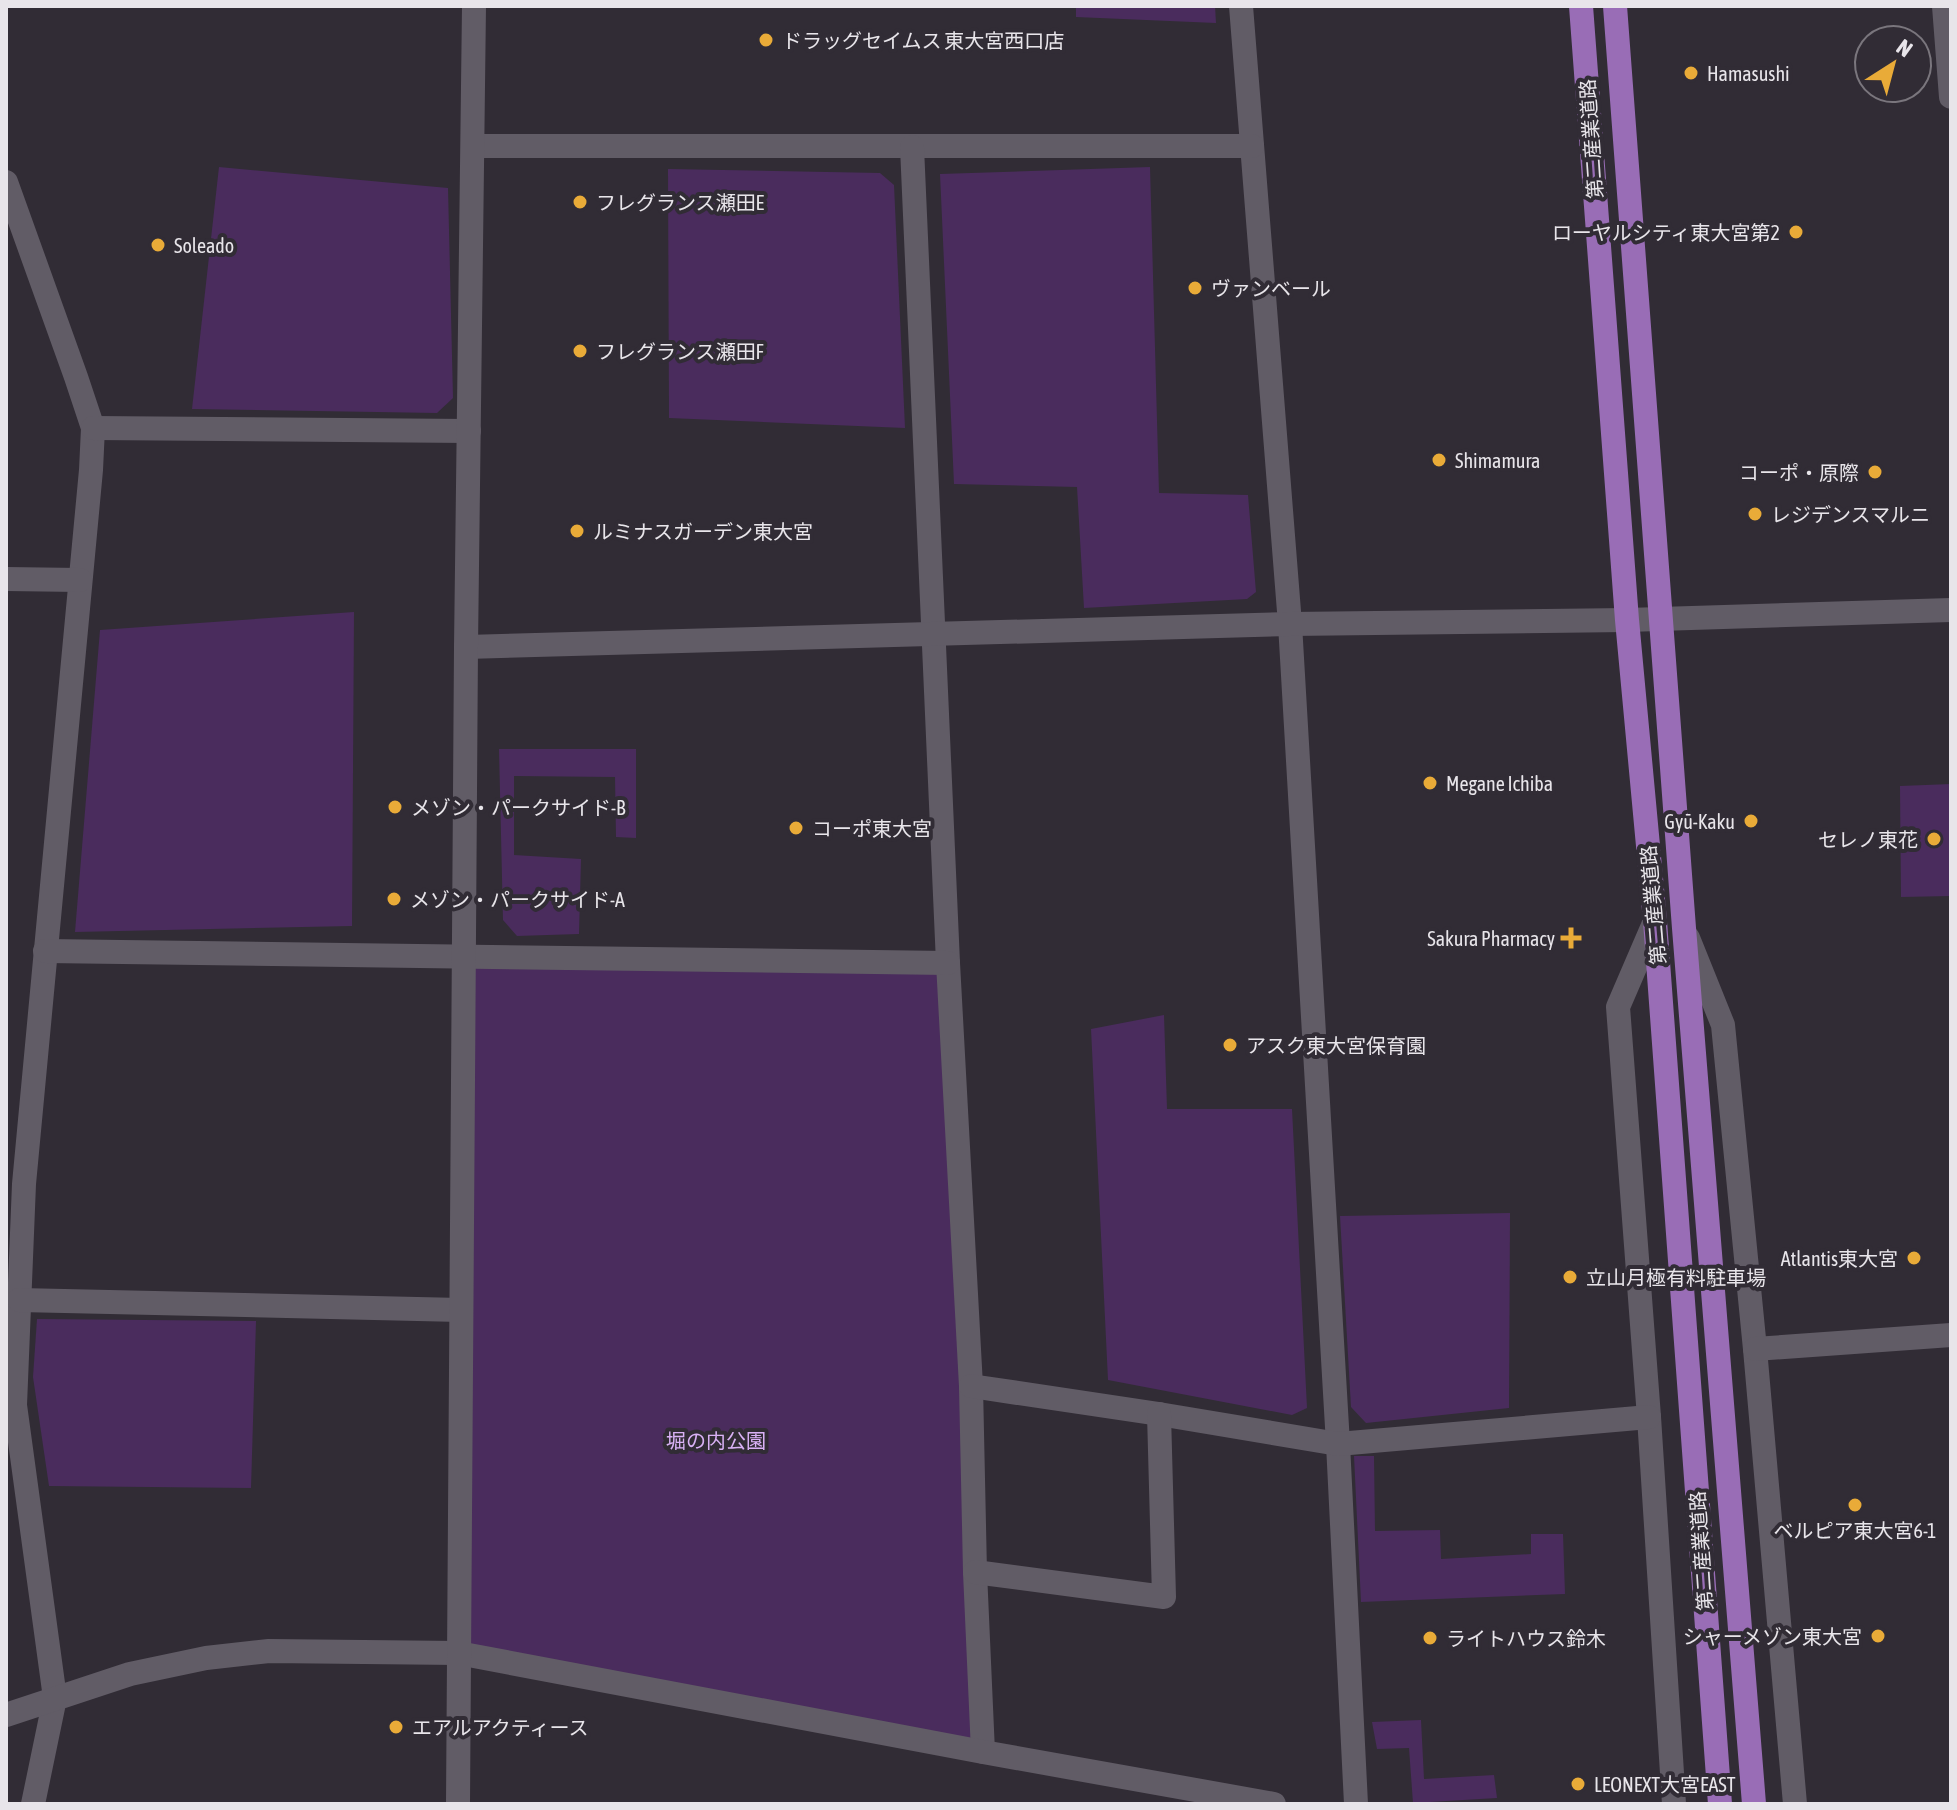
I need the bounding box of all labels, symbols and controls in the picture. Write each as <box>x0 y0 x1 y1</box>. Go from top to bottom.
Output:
north arrow <box>1853 24 1933 104</box>
place label: ドラッグセイムス 東大宮西口店 <box>782 29 1064 52</box>
marker: ドラッグセイムス 東大宮西口店 <box>757 31 775 49</box>
text: N <box>1892 33 1918 62</box>
place label: Hamasushi <box>1707 62 1790 85</box>
marker: Hamasushi <box>1682 64 1700 82</box>
street label: 第二産業道路 <box>1575 78 1607 200</box>
place label: フレグランス瀬田E <box>596 191 765 214</box>
marker: フレグランス瀬田E <box>571 193 589 211</box>
place label: ローヤルシティ東大宮第2 <box>1552 221 1780 244</box>
marker: ローヤルシティ東大宮第2 <box>1787 223 1805 241</box>
place label: Soleado <box>174 234 234 257</box>
marker: Soleado <box>149 236 167 254</box>
place label: ヴァンベール <box>1211 277 1331 300</box>
marker: ヴァンベール <box>1186 279 1204 297</box>
place label: フレグランス瀬田F <box>596 340 764 363</box>
marker: フレグランス瀬田F <box>571 342 589 360</box>
place label: Shimamura <box>1455 449 1540 472</box>
marker: Shimamura <box>1430 451 1448 469</box>
place label: コーポ・原際 <box>1739 461 1859 484</box>
marker: コーポ・原際 <box>1866 463 1884 481</box>
place label: レジデンスマルニ <box>1771 503 1930 526</box>
marker: レジデンスマルニ <box>1746 505 1764 523</box>
place label: ルミナスガーデン東大宮 <box>593 520 813 543</box>
marker: ルミナスガーデン東大宮 <box>568 522 586 540</box>
place label: Megane Ichiba <box>1446 772 1553 795</box>
marker: Megane Ichiba <box>1421 774 1439 792</box>
place label: メゾン・パークサイド-B <box>411 796 626 819</box>
marker: メゾン・パークサイド-B <box>386 798 404 816</box>
place label: Gyū-Kaku <box>1664 810 1735 833</box>
marker: Gyū-Kaku <box>1742 812 1760 830</box>
place label: コーポ東大宮 <box>812 817 932 840</box>
marker: コーポ東大宮 <box>787 819 805 837</box>
place label: セレノ東花 <box>1818 828 1918 851</box>
marker: セレノ東花 <box>1925 830 1943 848</box>
street label: 第二産業道路 <box>1636 844 1670 966</box>
place label: メゾン・パークサイド-A <box>410 888 625 911</box>
marker: メゾン・パークサイド-A <box>385 890 403 908</box>
place label: Sakura Pharmacy <box>1427 927 1555 950</box>
marker: Sakura Pharmacy <box>1562 929 1580 947</box>
place label: アスク東大宮保育園 <box>1246 1034 1426 1057</box>
marker: アスク東大宮保育園 <box>1221 1036 1239 1054</box>
place label: Atlantis東大宮 <box>1781 1247 1898 1270</box>
marker: Atlantis東大宮 <box>1905 1249 1923 1267</box>
place label: 立山月極有料駐車場 <box>1586 1266 1766 1289</box>
marker: 立山月極有料駐車場 <box>1561 1268 1579 1286</box>
park label: 堀の内公園 <box>666 1429 766 1452</box>
street label: 第二産業道路 <box>1685 1490 1717 1612</box>
marker: ベルピア東大宮6-1 <box>1846 1496 1864 1514</box>
place label: ベルピア東大宮6-1 <box>1774 1519 1936 1542</box>
place label: シャーメゾン東大宮 <box>1683 1625 1862 1648</box>
place label: ライトハウス鈴木 <box>1446 1627 1606 1650</box>
marker: シャーメゾン東大宮 <box>1869 1627 1887 1645</box>
marker: ライトハウス鈴木 <box>1421 1629 1439 1647</box>
place label: エアルアクティース <box>412 1716 589 1739</box>
marker: エアルアクティース <box>387 1718 405 1736</box>
place label: LEONEXT大宮EAST <box>1594 1773 1736 1796</box>
marker: LEONEXT大宮EAST <box>1569 1775 1587 1793</box>

